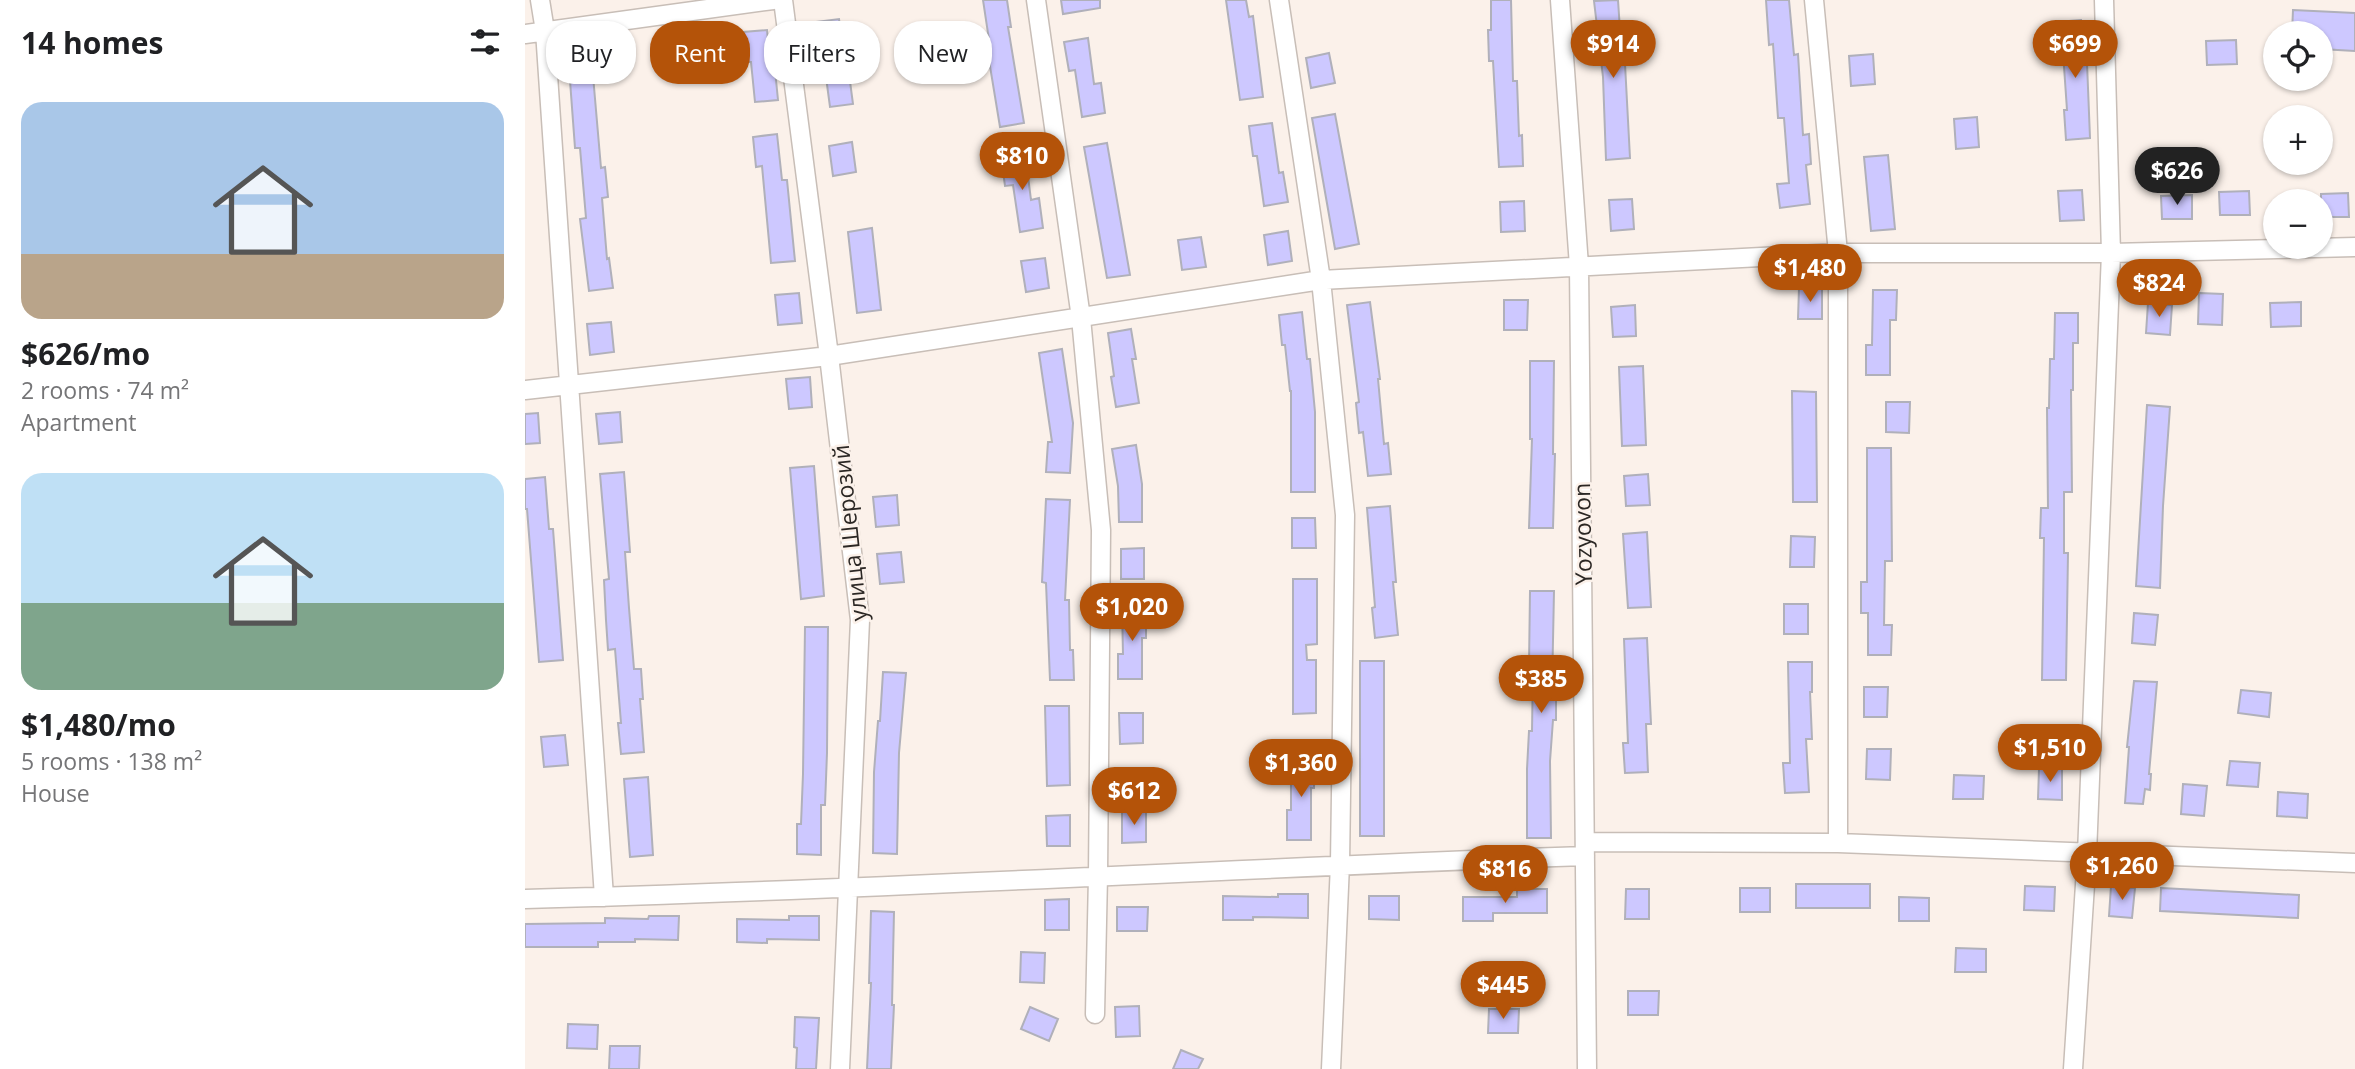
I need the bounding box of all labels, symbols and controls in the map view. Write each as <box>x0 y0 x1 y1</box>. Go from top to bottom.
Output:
pin: $914 <box>1572 20 1654 80</box>
pin: $699 <box>2034 20 2116 80</box>
chip: Buy <box>546 21 636 84</box>
chip: Rent <box>650 21 750 84</box>
chip: Filters <box>764 21 880 84</box>
chip: New <box>894 21 992 84</box>
map controls <box>2263 21 2333 259</box>
button: locate <box>2263 21 2333 91</box>
text: 14 homes <box>21 22 164 63</box>
icon: filters <box>466 23 504 61</box>
text: $914 <box>1587 27 1639 59</box>
text: $699 <box>2049 27 2101 59</box>
button: + <box>2263 105 2333 175</box>
pin: $810 <box>981 132 1063 192</box>
text: $810 <box>996 139 1048 171</box>
icon: home <box>200 147 326 273</box>
pin: $626 <box>2136 148 2218 207</box>
text: $626 <box>2151 154 2203 186</box>
button: − <box>2263 189 2333 259</box>
pin: $1,480 <box>1753 244 1867 304</box>
text: $1,480 <box>1774 251 1846 283</box>
pin: $824 <box>2118 260 2200 319</box>
text: $824 <box>2133 266 2185 298</box>
text: $626/mo <box>21 333 150 374</box>
text: 2 rooms · 74 m² <box>21 374 189 406</box>
text: Apartment <box>21 406 137 438</box>
street label: улица Шерозий <box>824 443 874 623</box>
street label: Yozyovon <box>1565 483 1599 585</box>
icon: home <box>200 518 326 644</box>
pin: $1,020 <box>1075 584 1189 643</box>
text: $1,020 <box>1096 590 1168 622</box>
pin: $385 <box>1500 656 1582 715</box>
text: $385 <box>1515 662 1567 694</box>
text: $1,480/mo <box>21 704 176 745</box>
pin: $1,510 <box>1993 724 2107 784</box>
text: $1,510 <box>2014 731 2086 763</box>
pin: $1,360 <box>1244 740 1358 799</box>
text: 5 rooms · 138 m² <box>21 745 202 777</box>
text: $1,360 <box>1265 746 1337 778</box>
pin: $612 <box>1093 768 1175 827</box>
text: $612 <box>1108 774 1160 806</box>
text: House <box>21 777 90 809</box>
pin: $1,260 <box>2065 842 2179 902</box>
pin: $816 <box>1464 846 1546 905</box>
text: $1,260 <box>2086 849 2158 881</box>
text: $816 <box>1479 852 1531 884</box>
pin: $445 <box>1462 962 1544 1021</box>
text: $445 <box>1477 968 1529 1000</box>

